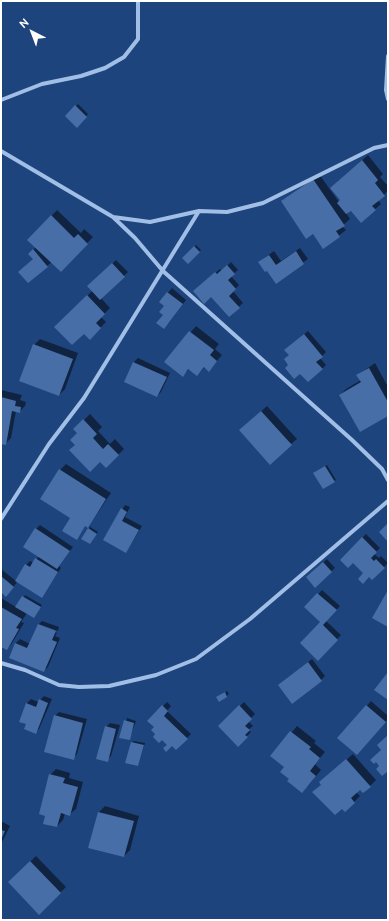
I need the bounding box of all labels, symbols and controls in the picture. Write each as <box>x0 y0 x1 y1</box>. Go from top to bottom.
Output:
north arrow <box>12 12 52 52</box>
text: N <box>17 16 31 30</box>

